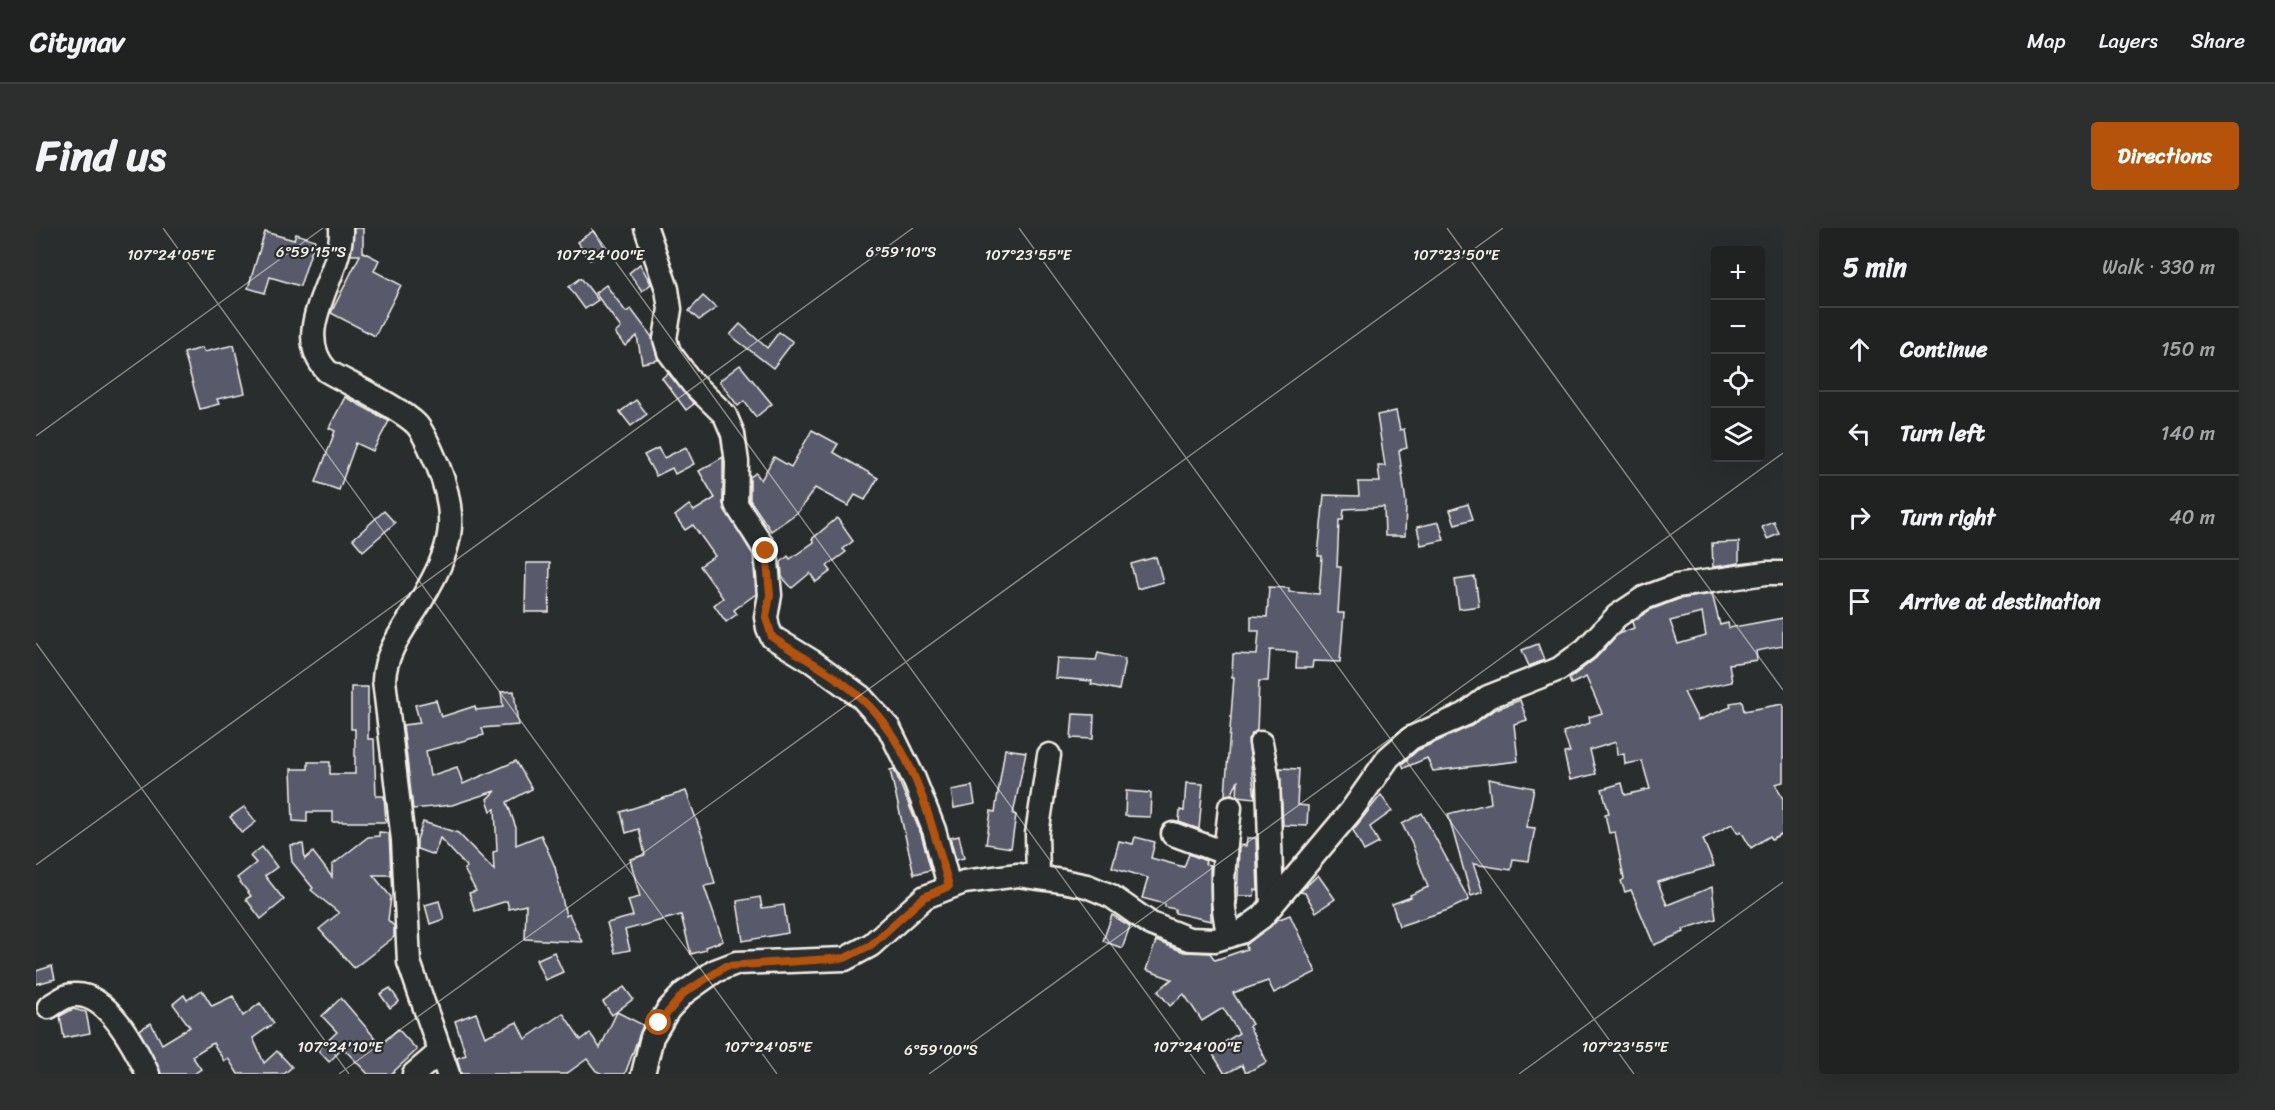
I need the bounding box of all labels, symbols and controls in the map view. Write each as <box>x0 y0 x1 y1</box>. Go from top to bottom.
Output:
text: Citynav <box>30 17 124 66</box>
text: Map <box>2027 22 2066 60</box>
text: Layers <box>2099 22 2158 60</box>
text: Share <box>2191 22 2245 60</box>
text: Find us <box>36 119 166 193</box>
button: Directions <box>2091 122 2239 190</box>
text: 6°59'15"S <box>276 239 347 265</box>
text: 6°59'10"S <box>866 239 937 265</box>
text: 107°24'05"E <box>127 242 217 268</box>
text: 107°24'00"E <box>556 242 646 268</box>
text: 107°23'55"E <box>985 242 1073 268</box>
text: 107°23'50"E <box>1413 242 1501 268</box>
text: 5 min <box>1843 244 1907 290</box>
map controls <box>1711 246 1765 462</box>
button: + <box>1711 246 1765 300</box>
text: Walk · 330 m <box>2102 250 2215 285</box>
button: − <box>1711 300 1765 354</box>
text: Continue <box>1900 330 1988 369</box>
text: 150 m <box>2161 332 2215 367</box>
icon: ahead <box>1843 333 1876 366</box>
button: locate <box>1711 354 1765 408</box>
button: layers <box>1711 408 1765 462</box>
text: Turn left <box>1900 414 1985 453</box>
text: 140 m <box>2161 416 2215 451</box>
icon: left <box>1843 417 1876 450</box>
text: Turn right <box>1900 498 1995 537</box>
text: 40 m <box>2169 500 2215 535</box>
icon: right <box>1843 501 1876 534</box>
route end <box>752 537 778 563</box>
text: Arrive at destination <box>1900 582 2101 621</box>
icon: arrive <box>1843 585 1876 618</box>
route start <box>645 1009 671 1035</box>
text: 107°24'10"E <box>298 1034 384 1060</box>
text: 107°24'05"E <box>724 1034 814 1060</box>
text: 107°24'00"E <box>1153 1034 1243 1060</box>
text: 107°23'55"E <box>1582 1034 1670 1060</box>
text: 6°59'00"S <box>904 1037 978 1063</box>

